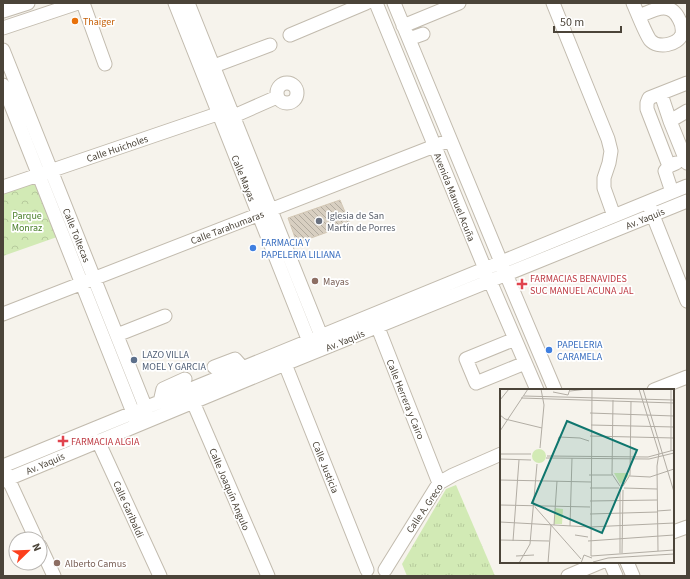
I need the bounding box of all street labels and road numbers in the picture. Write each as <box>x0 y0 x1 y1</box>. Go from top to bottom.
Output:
street label: Calle Huicholes <box>85 132 150 166</box>
street label: Avenida Manuel Acuña <box>430 151 478 244</box>
street label: Calle Mayas <box>227 153 259 204</box>
street label: Av. Yaquis <box>624 205 667 233</box>
street label: Calle Toltecas <box>59 206 93 265</box>
street label: Calle Tarahumaras <box>189 208 266 248</box>
street label: Av. Yaquis <box>324 327 367 355</box>
street label: Calle Herrera y Cairo <box>383 357 427 441</box>
street label: Calle Justicia <box>308 439 342 495</box>
street label: Calle Joaquín Angulo <box>205 446 253 533</box>
street label: Av. Yaquis <box>24 449 67 478</box>
street label: Calle Garibaldi <box>109 479 147 540</box>
street label: Calle A. Greco <box>403 481 447 536</box>

